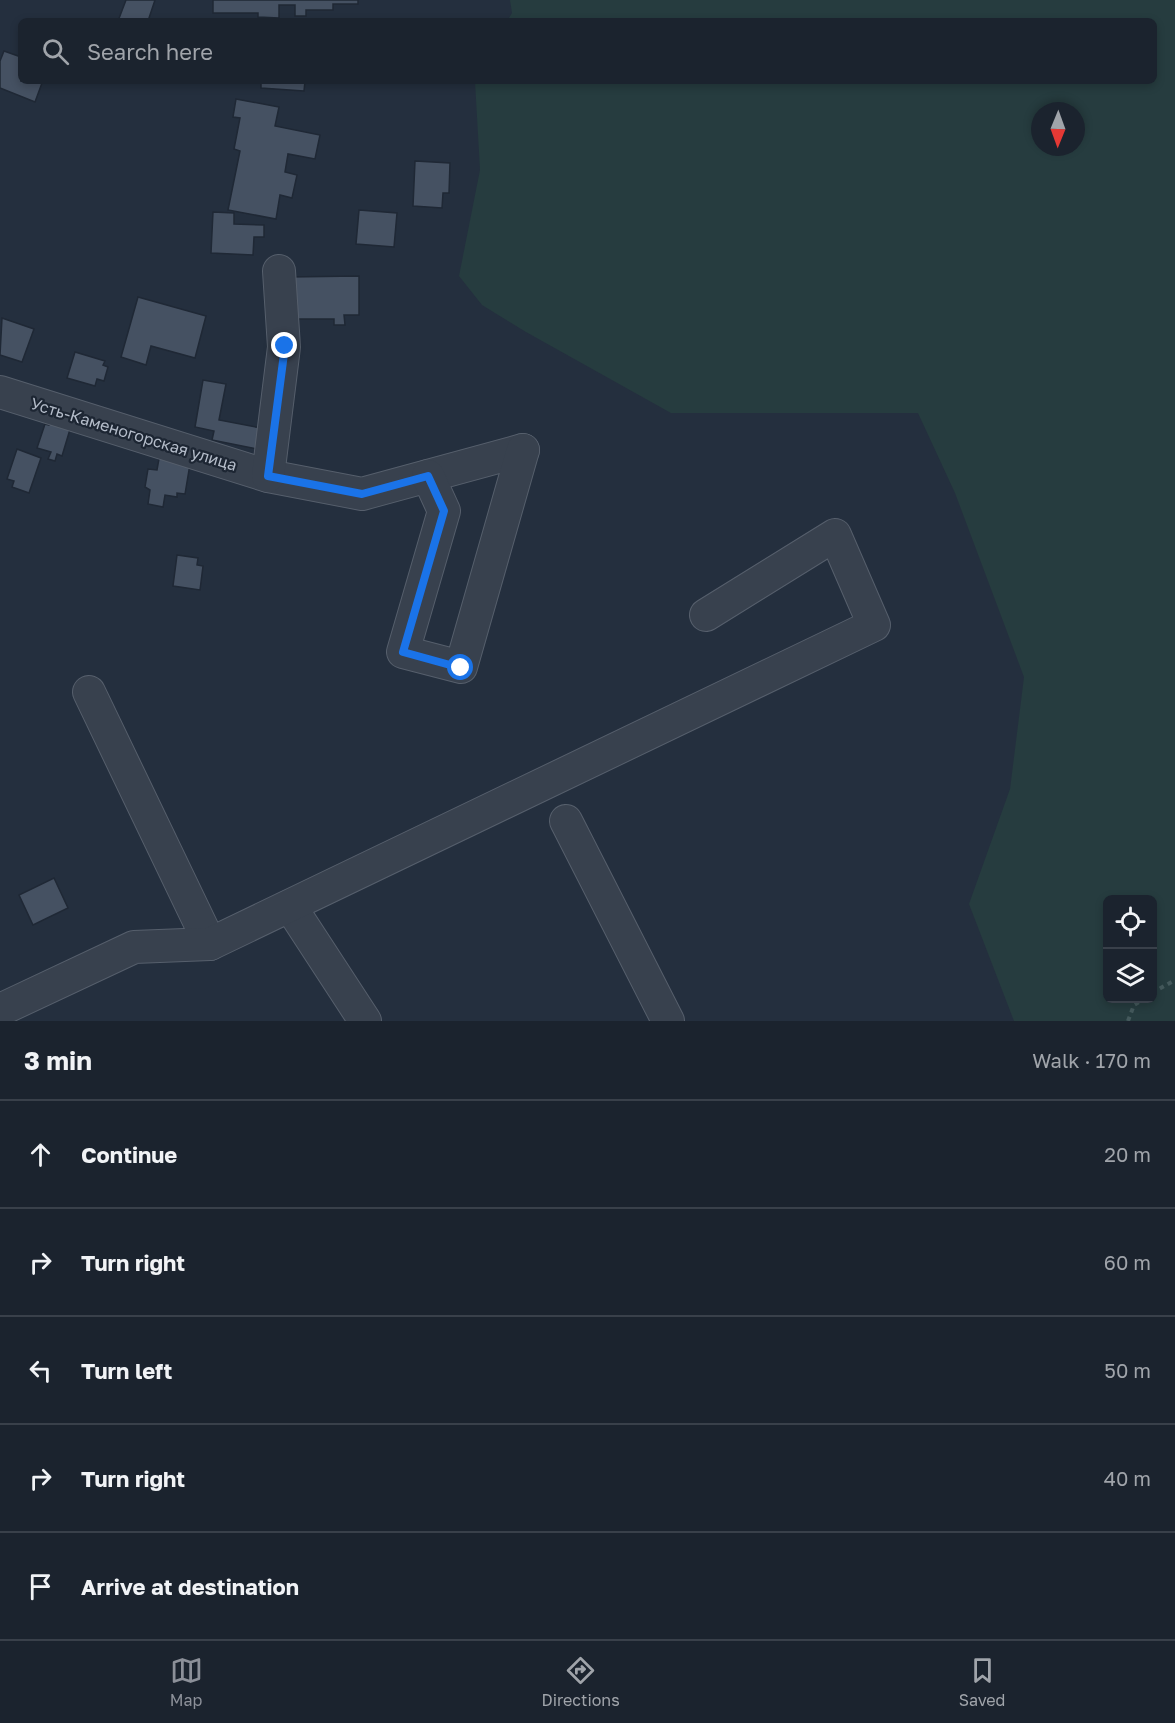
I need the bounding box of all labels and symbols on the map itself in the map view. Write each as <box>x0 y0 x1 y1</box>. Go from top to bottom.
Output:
north arrow <box>1031 102 1085 156</box>
route end <box>271 332 297 358</box>
street label: Усть-Каменогорская улица <box>28 393 240 475</box>
route start <box>447 654 473 680</box>

